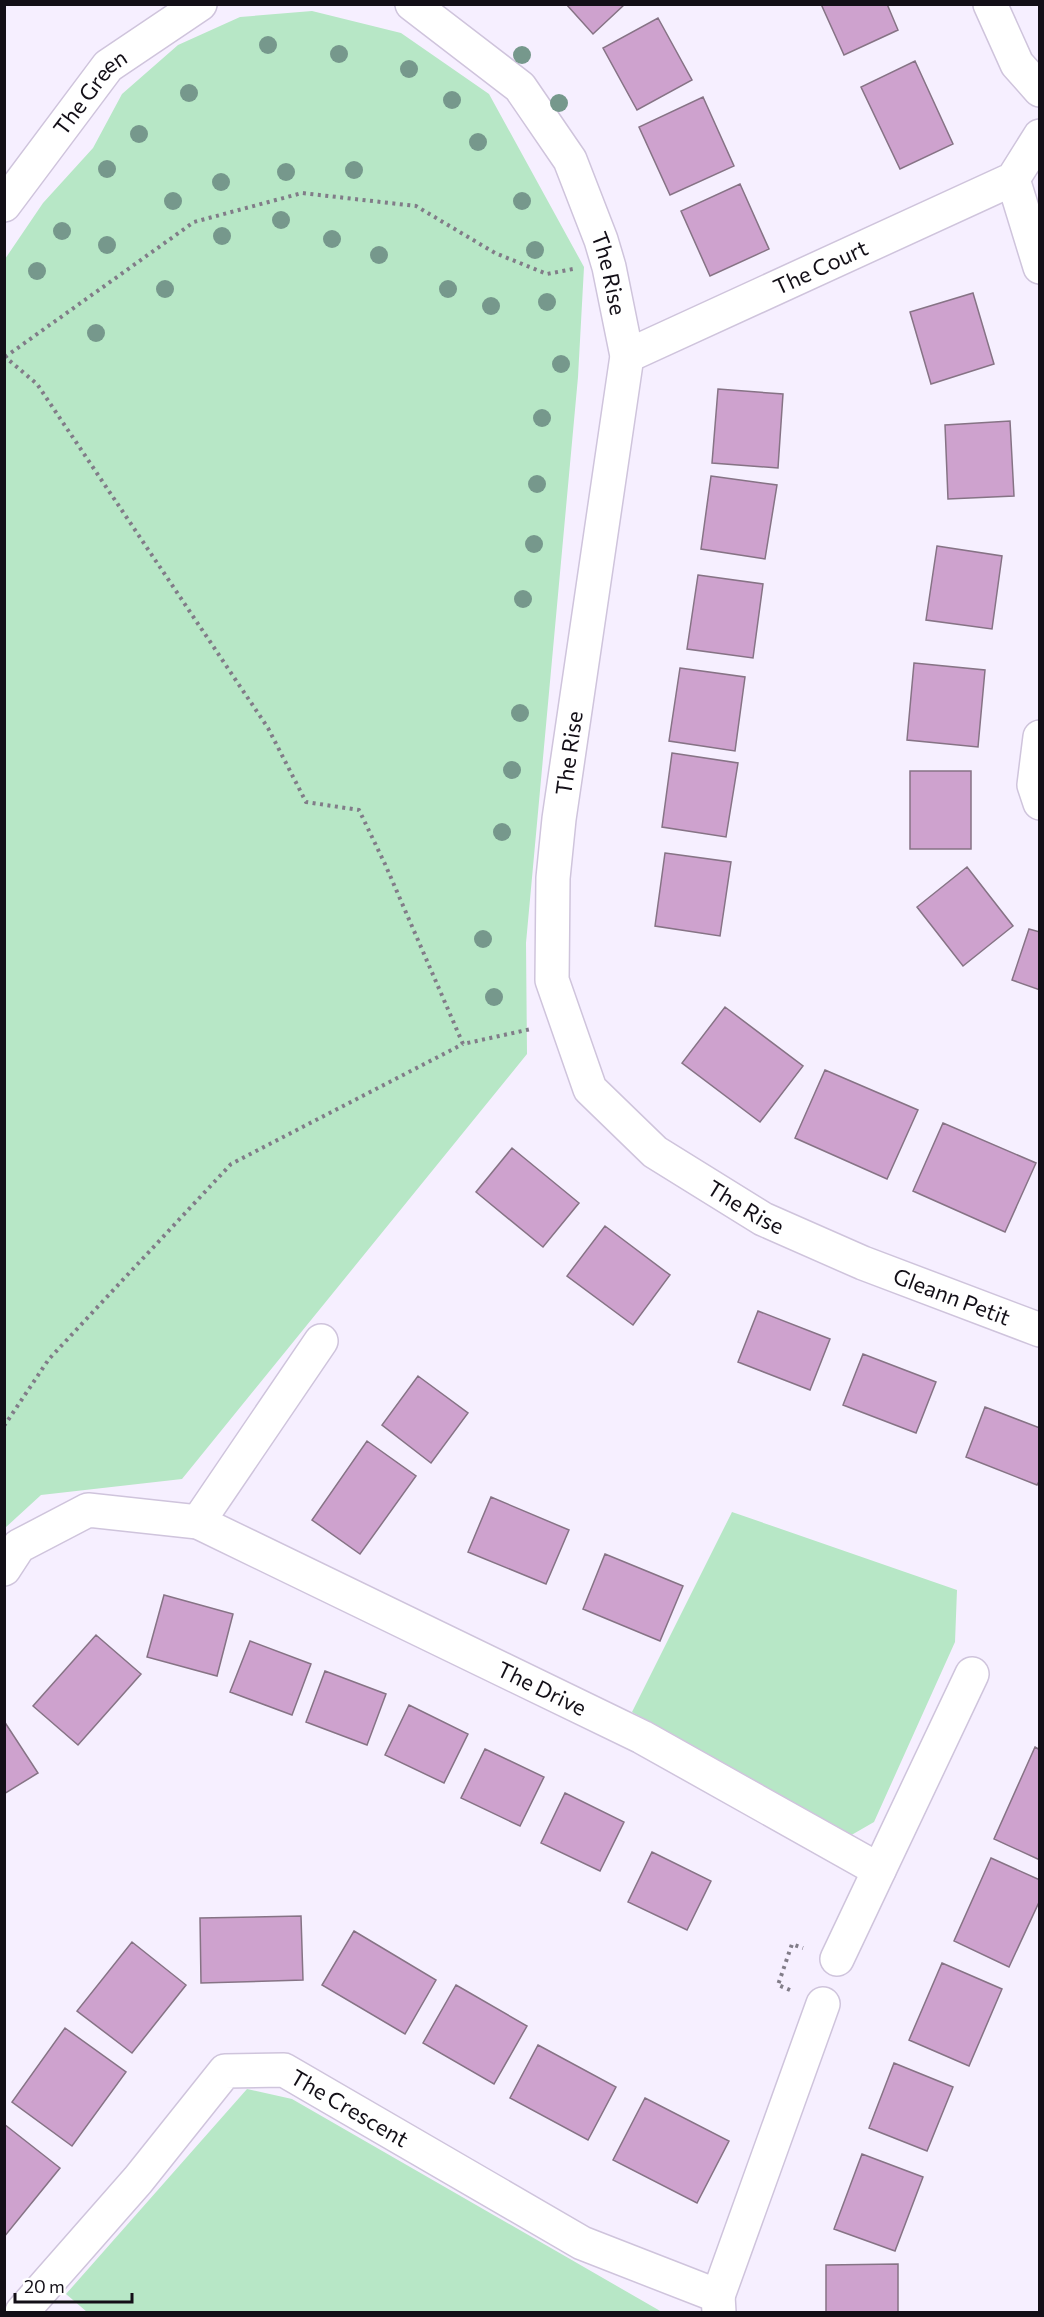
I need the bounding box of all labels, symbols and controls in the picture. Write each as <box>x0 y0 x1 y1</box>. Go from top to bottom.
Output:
street label: The Green <box>47 43 132 140</box>
street label: The Rise <box>586 228 632 317</box>
street label: The Court <box>769 233 872 300</box>
street label: The Rise <box>549 709 588 797</box>
street label: The Rise <box>703 1174 788 1240</box>
street label: Gleann Petit <box>890 1262 1014 1331</box>
street label: The Drive <box>493 1655 591 1721</box>
street label: The Crescent <box>286 2063 414 2152</box>
scale bar <box>15 2266 132 2304</box>
text: 20 m <box>24 2275 65 2297</box>

